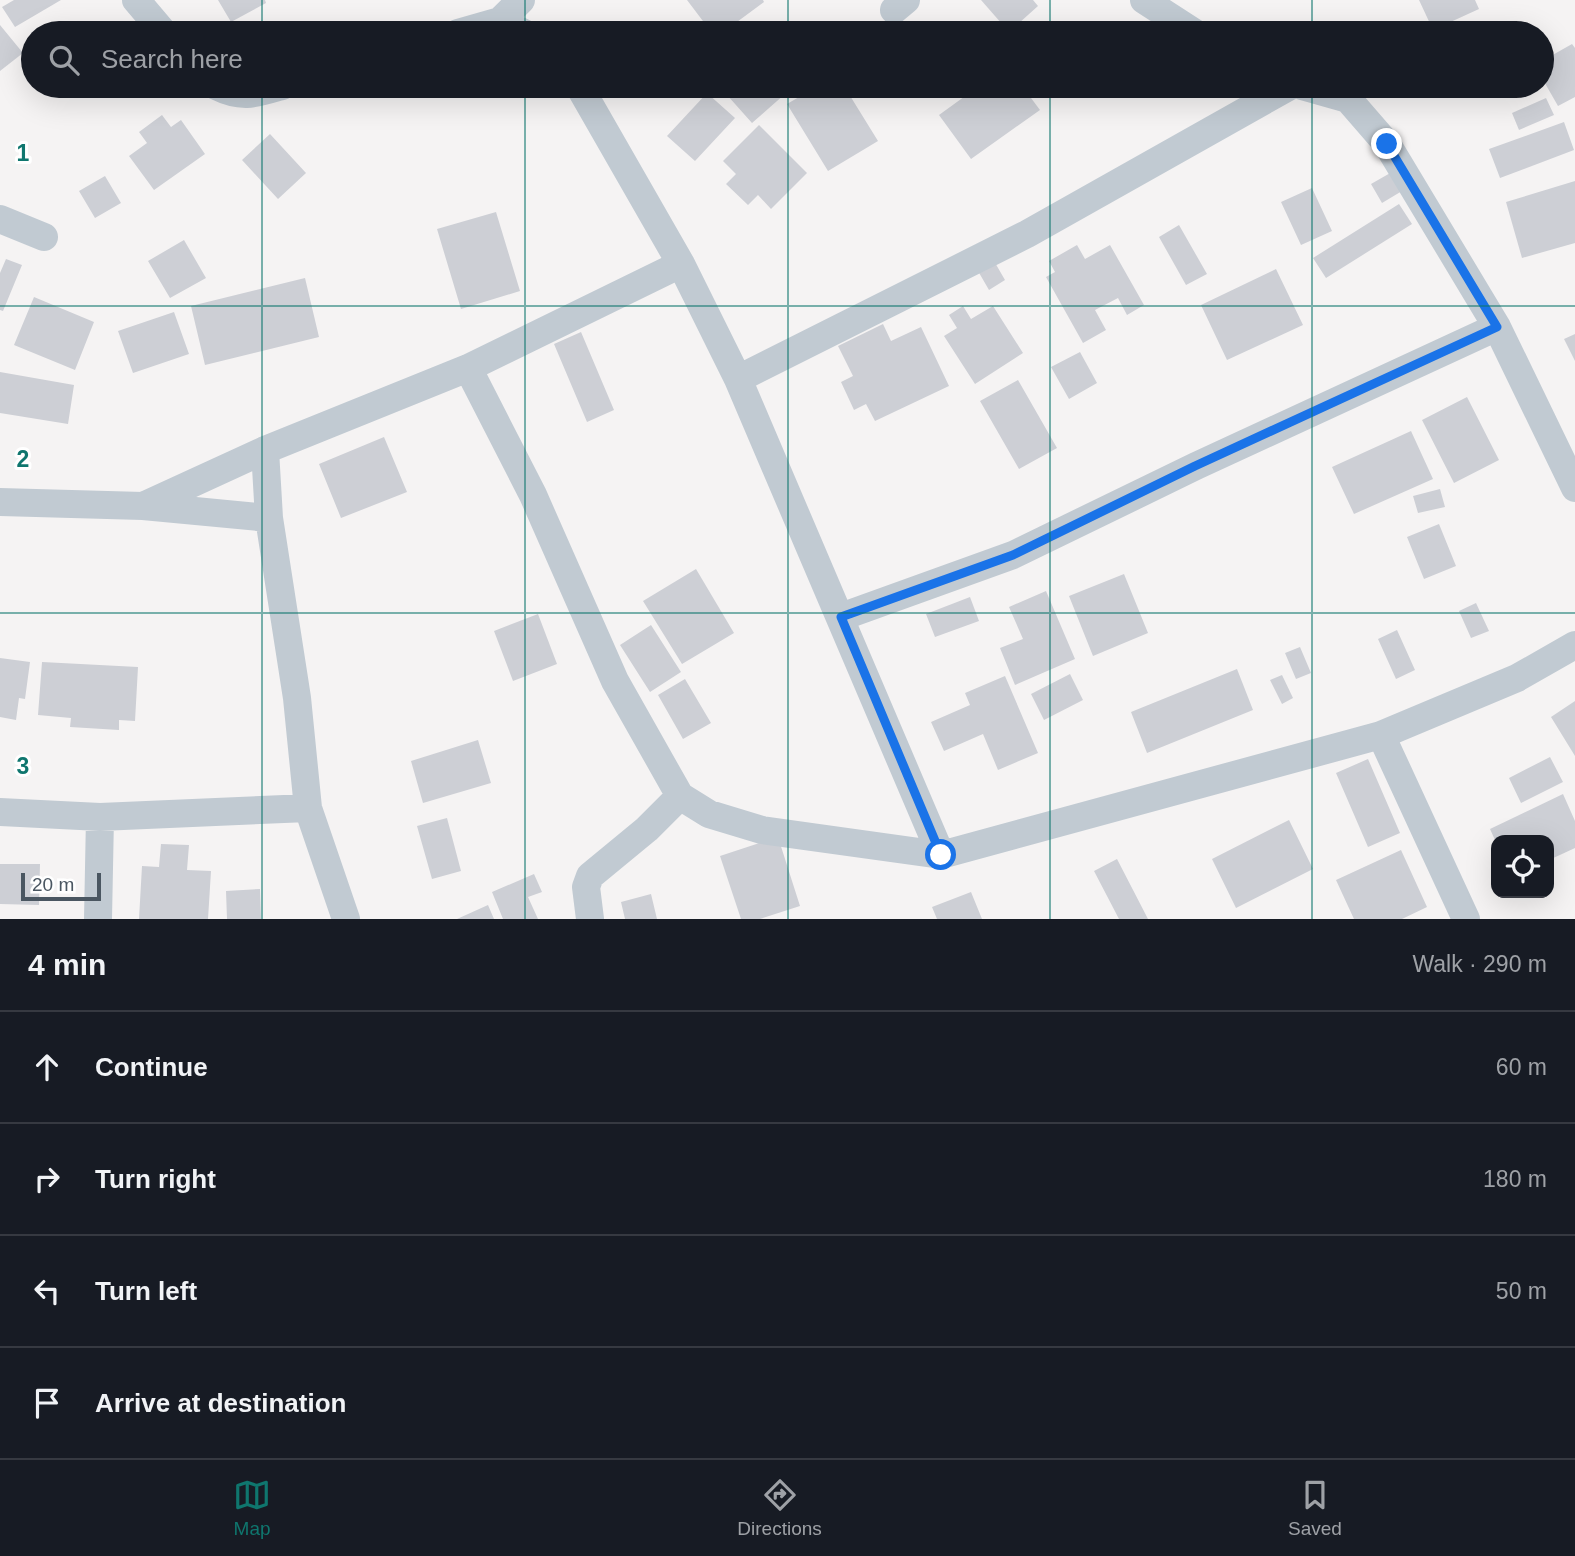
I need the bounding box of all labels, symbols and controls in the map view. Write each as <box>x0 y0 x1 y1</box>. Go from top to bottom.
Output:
search box <box>21 21 1554 98</box>
icon: search <box>45 41 83 79</box>
text: Search here <box>101 44 243 74</box>
route end <box>1371 128 1402 159</box>
text: 1 <box>17 140 30 166</box>
text: 2 <box>17 446 29 472</box>
text: 3 <box>17 753 29 779</box>
map controls <box>1491 835 1554 898</box>
button: locate <box>1491 835 1554 898</box>
route start <box>925 839 956 870</box>
scale bar <box>21 870 102 902</box>
text: 20 m <box>32 874 74 895</box>
text: 4 min <box>28 948 106 981</box>
text: Walk · 290 m <box>1412 951 1547 977</box>
icon: ahead <box>28 1048 66 1086</box>
text: Continue <box>95 1052 208 1082</box>
text: 60 m <box>1496 1054 1547 1080</box>
icon: right <box>28 1160 66 1198</box>
text: Turn right <box>95 1164 216 1194</box>
text: 180 m <box>1483 1166 1547 1192</box>
icon: left <box>28 1272 66 1310</box>
text: Turn left <box>95 1276 197 1306</box>
text: 50 m <box>1496 1278 1547 1304</box>
icon: arrive <box>28 1384 66 1422</box>
text: Arrive at destination <box>95 1388 346 1418</box>
tab: Map <box>233 1476 271 1540</box>
tab: Directions <box>737 1476 822 1540</box>
tab: Saved <box>1288 1476 1342 1540</box>

